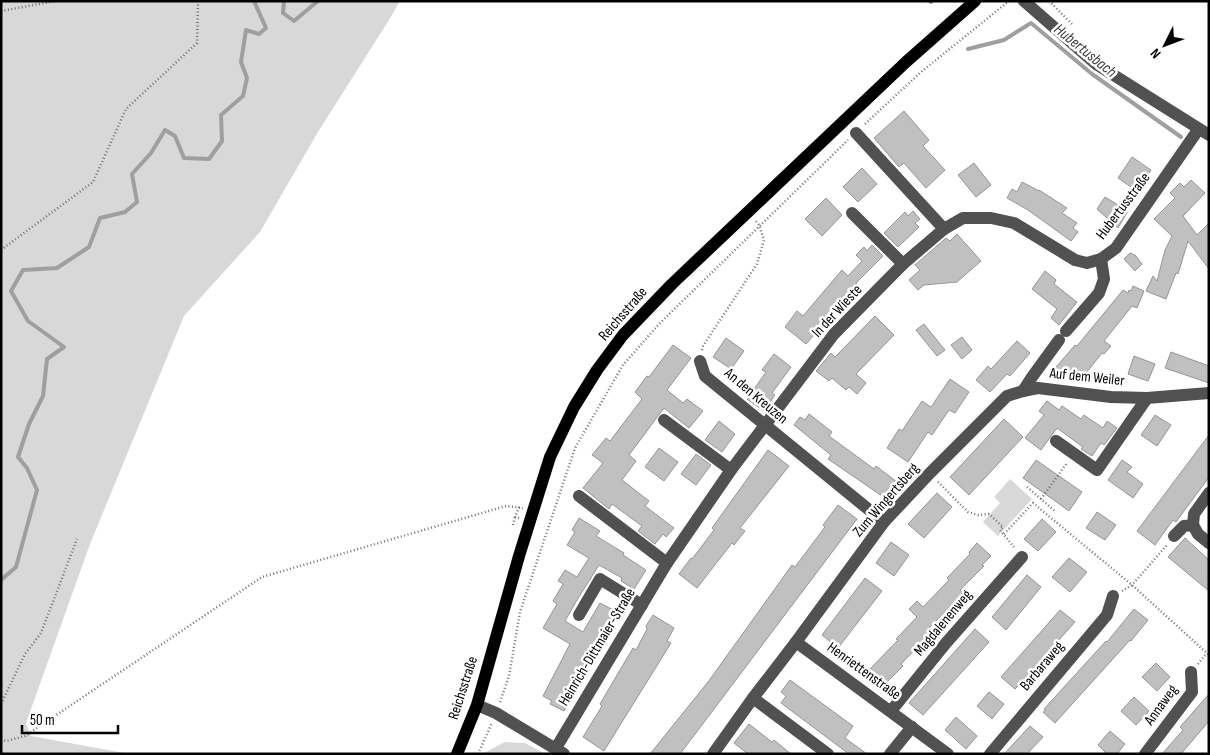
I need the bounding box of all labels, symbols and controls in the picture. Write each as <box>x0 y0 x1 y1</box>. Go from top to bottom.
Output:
water label: Hubertusbach <box>1050 20 1120 82</box>
north arrow <box>1140 20 1190 70</box>
text: N <box>1147 45 1165 62</box>
street label: Hubertusstraße <box>1092 169 1154 243</box>
street label: In der Wieste <box>808 281 866 341</box>
street label: Reichsstraße <box>594 283 652 345</box>
street label: An den Kreuzen <box>720 363 792 428</box>
street label: Auf dem Weiler <box>1048 364 1126 390</box>
street label: Zum Wingertsberg <box>849 459 923 541</box>
street label: Heinrich-Dittmaier-Straße <box>554 585 640 709</box>
street label: Magdalenenweg <box>910 586 976 660</box>
street label: Barbaraweg <box>1016 637 1068 695</box>
street label: Henriettenstraße <box>823 638 905 704</box>
street label: Reichsstraße <box>444 654 482 722</box>
street label: Annaweg <box>1139 681 1182 730</box>
scale bar <box>22 702 119 734</box>
text: 50 m <box>30 711 55 730</box>

